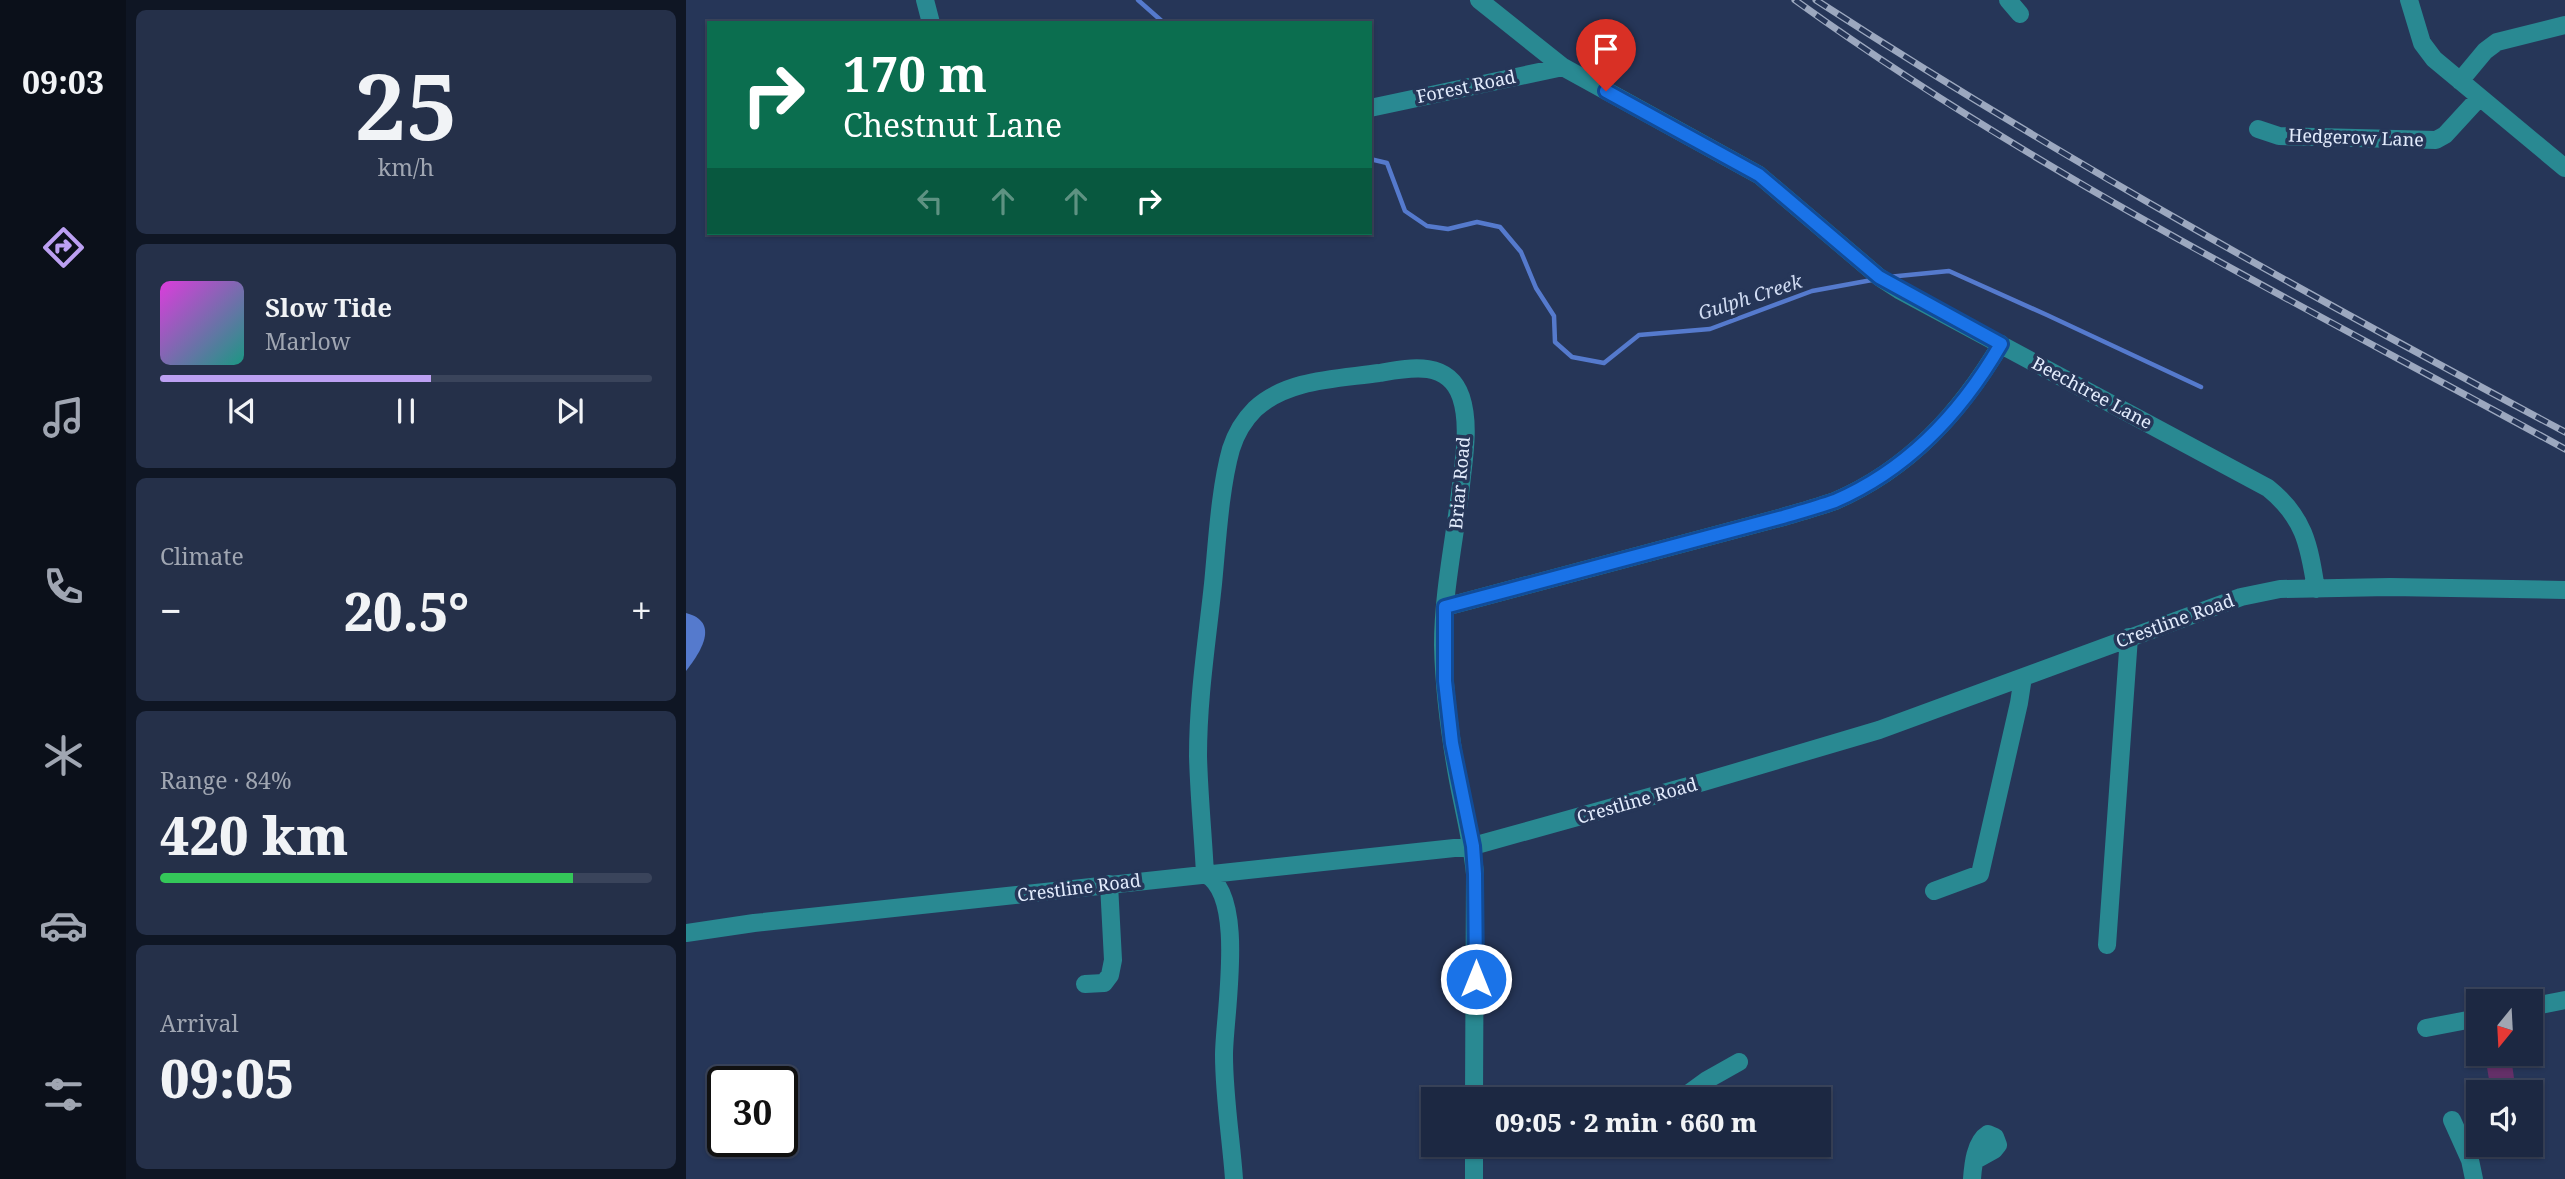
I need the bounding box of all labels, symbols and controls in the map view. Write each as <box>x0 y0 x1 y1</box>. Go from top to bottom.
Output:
pin <box>1576 19 1636 91</box>
icon: arrive <box>1587 30 1625 68</box>
text: 170 m <box>843 40 987 106</box>
text: 25 <box>355 43 457 167</box>
icon: right <box>728 49 819 140</box>
text: 09:03 <box>22 60 104 103</box>
street label: Forest Road <box>1414 64 1518 108</box>
text: Chestnut Lane <box>843 103 1062 146</box>
street label: Hedgerow Lane <box>2288 123 2424 151</box>
text: km/h <box>378 151 434 183</box>
icon: left <box>911 182 949 220</box>
icon: ahead <box>984 182 1022 220</box>
icon: ahead <box>1057 182 1095 220</box>
icon: right <box>1130 182 1168 220</box>
icon: directions <box>39 223 88 272</box>
water label: Gulph Creek <box>1695 268 1806 326</box>
text: Slow Tide <box>265 289 392 325</box>
text: Marlow <box>265 325 351 357</box>
street label: Beechtree Lane <box>2028 350 2157 434</box>
icon: previous <box>223 392 261 430</box>
icon: pause <box>387 392 425 430</box>
icon: next <box>551 392 589 430</box>
icon: music <box>39 393 88 442</box>
street label: Briar Road <box>1443 436 1475 530</box>
text: Climate <box>160 540 244 572</box>
icon: phone <box>39 562 88 611</box>
text: 20.5° <box>344 575 469 646</box>
text: − <box>160 584 182 636</box>
text: + <box>631 584 652 636</box>
street label: Crestline Road <box>2112 588 2237 653</box>
icon: climate <box>39 731 88 780</box>
text: Range · 84% <box>160 764 292 796</box>
street label: Crestline Road <box>1574 771 1700 829</box>
text: 420 km <box>160 799 348 870</box>
street label: Crestline Road <box>1016 868 1142 906</box>
icon: car <box>39 901 88 950</box>
position arrow <box>1439 942 1513 1016</box>
north arrow <box>2466 989 2543 1066</box>
map controls <box>2466 989 2543 1157</box>
text: Arrival <box>160 1007 239 1039</box>
text: 09:05 <box>160 1042 294 1113</box>
speed limit sign: 30 <box>707 1066 798 1157</box>
icon: filters <box>39 1070 88 1119</box>
button: sound <box>2466 1080 2543 1157</box>
text: 09:05 · 2 min · 660 m <box>1495 1104 1757 1140</box>

